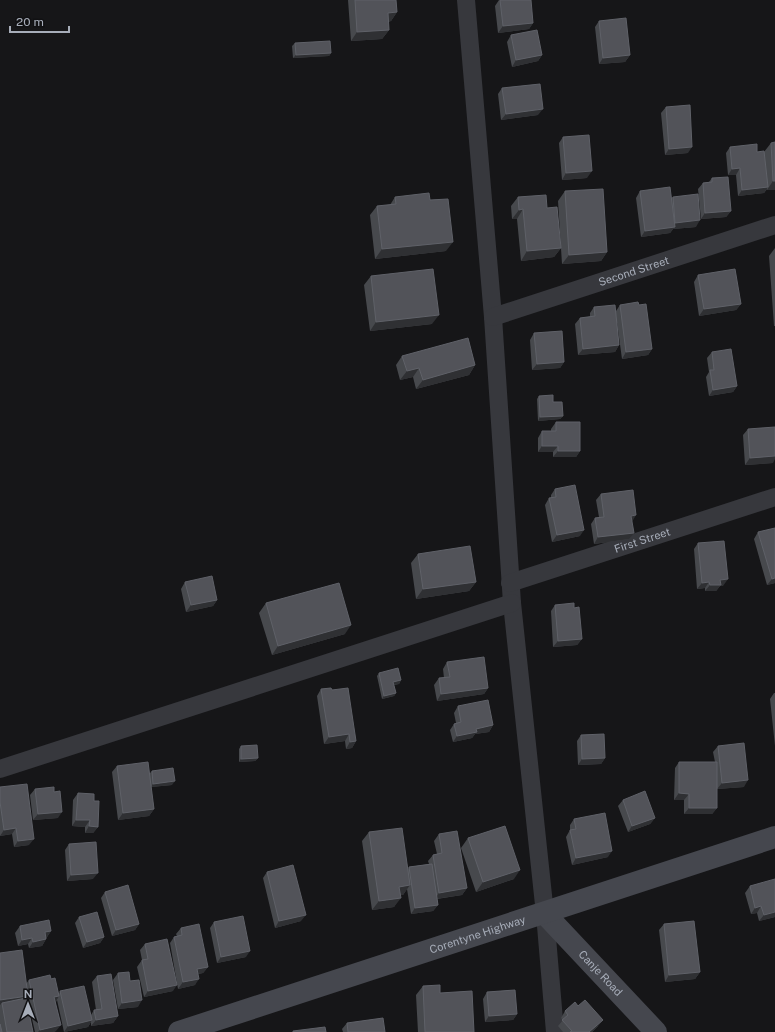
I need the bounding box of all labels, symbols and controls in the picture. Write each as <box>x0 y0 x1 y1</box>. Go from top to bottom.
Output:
scale bar <box>10 8 69 34</box>
text: 20 m <box>16 15 44 29</box>
street label: Second Street <box>597 254 671 288</box>
street label: First Street <box>613 525 672 555</box>
street label: Corentyne Highway <box>428 913 527 956</box>
street label: Canje Road <box>576 948 625 998</box>
north arrow <box>8 984 48 1024</box>
text: N <box>24 988 32 1000</box>

